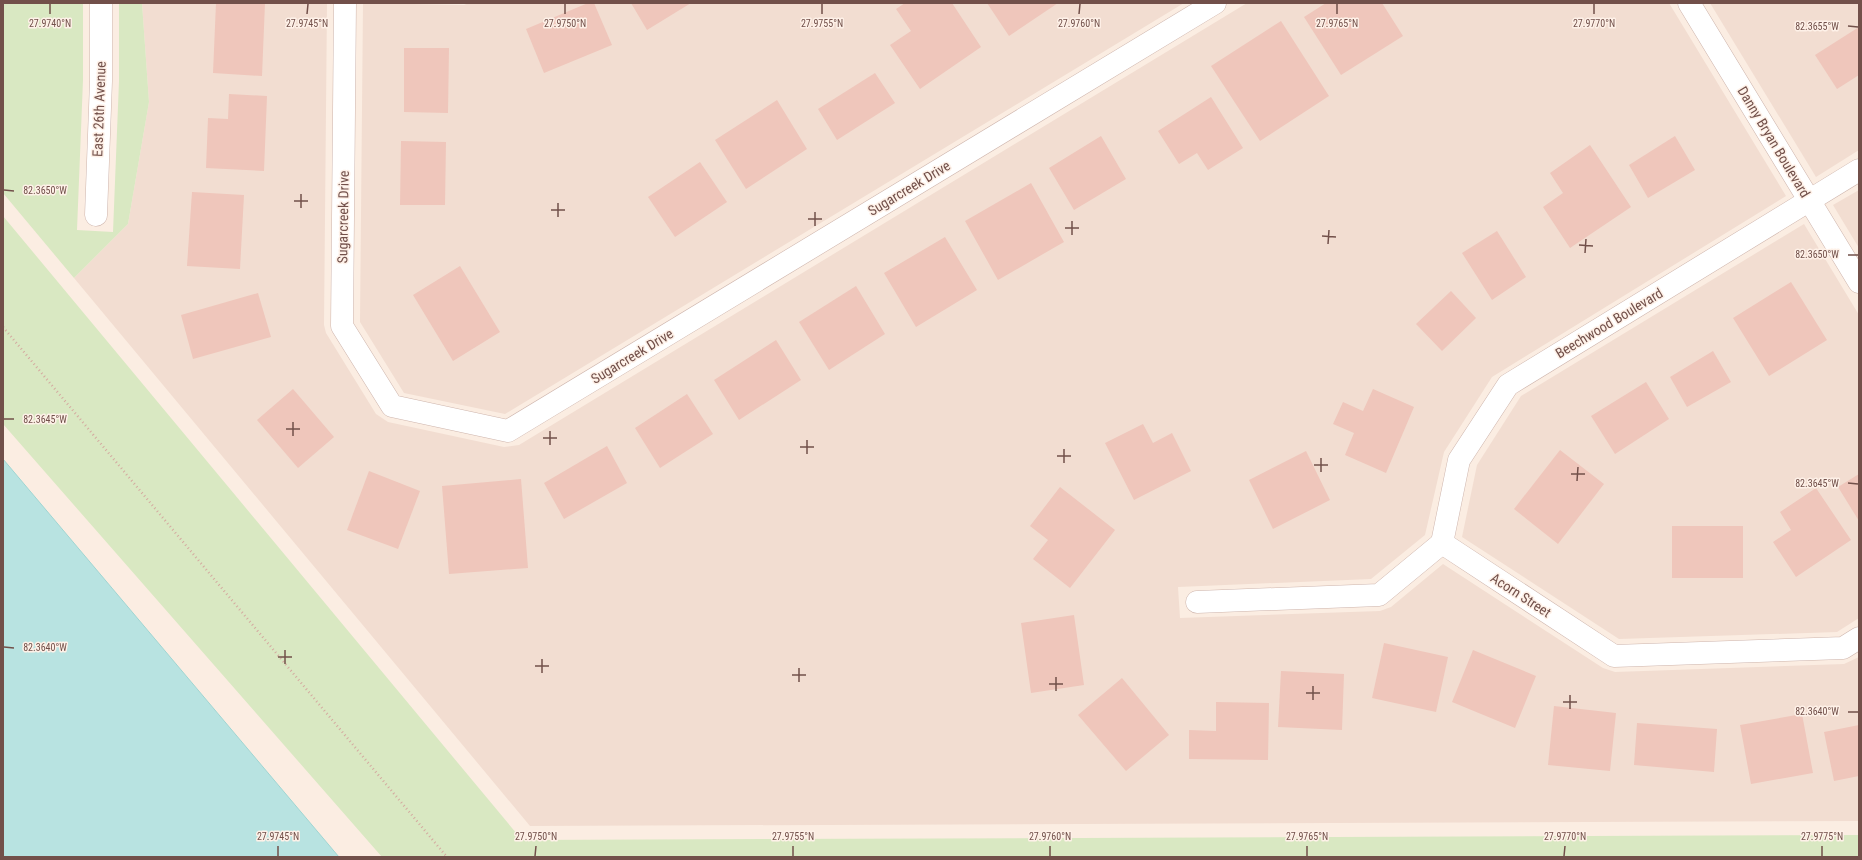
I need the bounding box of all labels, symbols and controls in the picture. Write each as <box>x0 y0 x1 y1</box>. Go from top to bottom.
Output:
text: 27.9740°N <box>29 18 71 29</box>
text: 27.9745°N <box>286 18 328 29</box>
text: 27.9750°N <box>544 18 586 29</box>
text: 27.9755°N <box>801 18 843 29</box>
text: 27.9760°N <box>1058 18 1100 29</box>
text: 27.9765°N <box>1316 18 1358 29</box>
text: 27.9770°N <box>1573 18 1615 29</box>
text: 82.3655°W <box>1795 21 1839 32</box>
street label: East 26th Avenue <box>89 60 109 157</box>
street label: Danny Bryan Boulevard <box>1735 84 1813 200</box>
street label: Sugarcreek Drive <box>865 157 953 219</box>
street label: Sugarcreek Drive <box>334 170 352 264</box>
text: 82.3650°W <box>23 185 67 196</box>
text: 82.3650°W <box>1795 249 1839 260</box>
street label: Beechwood Boulevard <box>1553 285 1665 361</box>
street label: Sugarcreek Drive <box>588 325 676 387</box>
text: 82.3645°W <box>23 414 67 425</box>
text: 82.3645°W <box>1795 478 1839 489</box>
street label: Acorn Street <box>1488 570 1554 620</box>
text: 82.3640°W <box>23 642 67 653</box>
text: 82.3640°W <box>1795 706 1839 717</box>
text: 27.9745°N <box>257 831 299 842</box>
text: 27.9750°N <box>515 831 557 842</box>
text: 27.9755°N <box>772 831 814 842</box>
text: 27.9760°N <box>1029 831 1071 842</box>
text: 27.9765°N <box>1286 831 1328 842</box>
text: 27.9770°N <box>1544 831 1586 842</box>
text: 27.9775°N <box>1801 831 1843 842</box>

